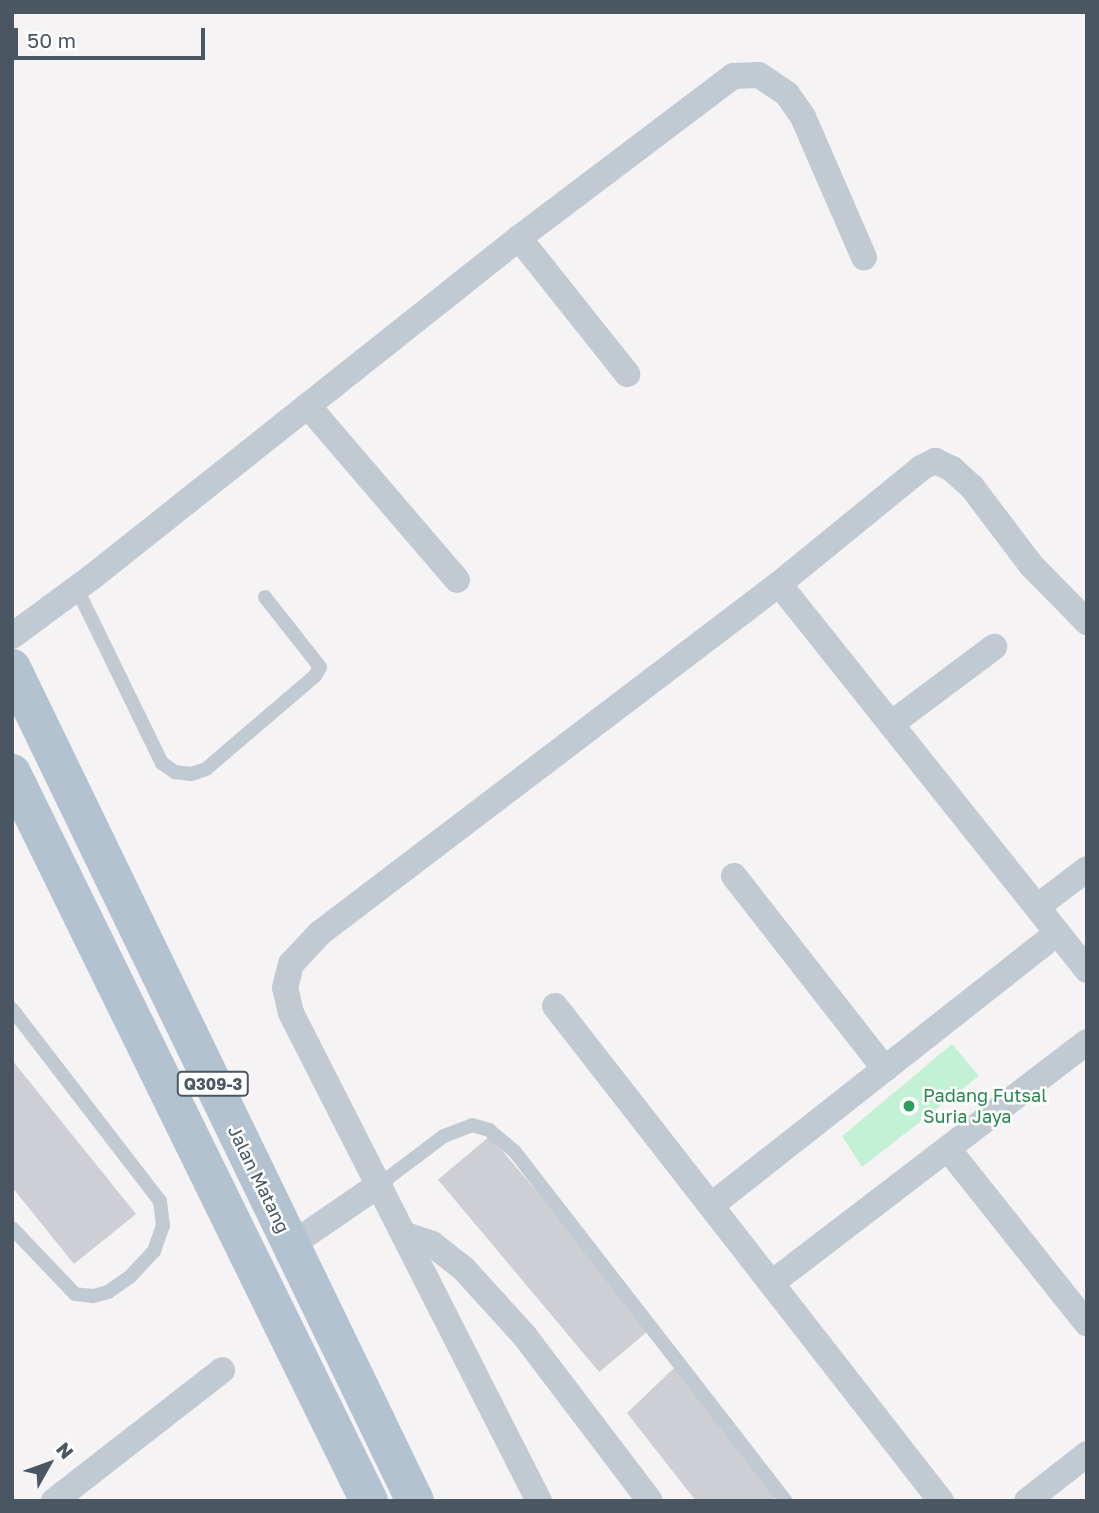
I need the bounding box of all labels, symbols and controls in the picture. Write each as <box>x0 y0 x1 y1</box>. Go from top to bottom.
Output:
scale bar <box>18 14 208 58</box>
text: 50 m <box>27 27 76 53</box>
road number: Q309-3 <box>176 1072 250 1096</box>
place label: Padang Futsal Suria Jaya <box>923 1085 1047 1128</box>
marker: Padang Futsal Suria Jaya <box>901 1098 917 1114</box>
street label: Jalan Matang <box>224 1122 294 1236</box>
north arrow <box>14 1429 84 1499</box>
text: N <box>52 1437 79 1463</box>

